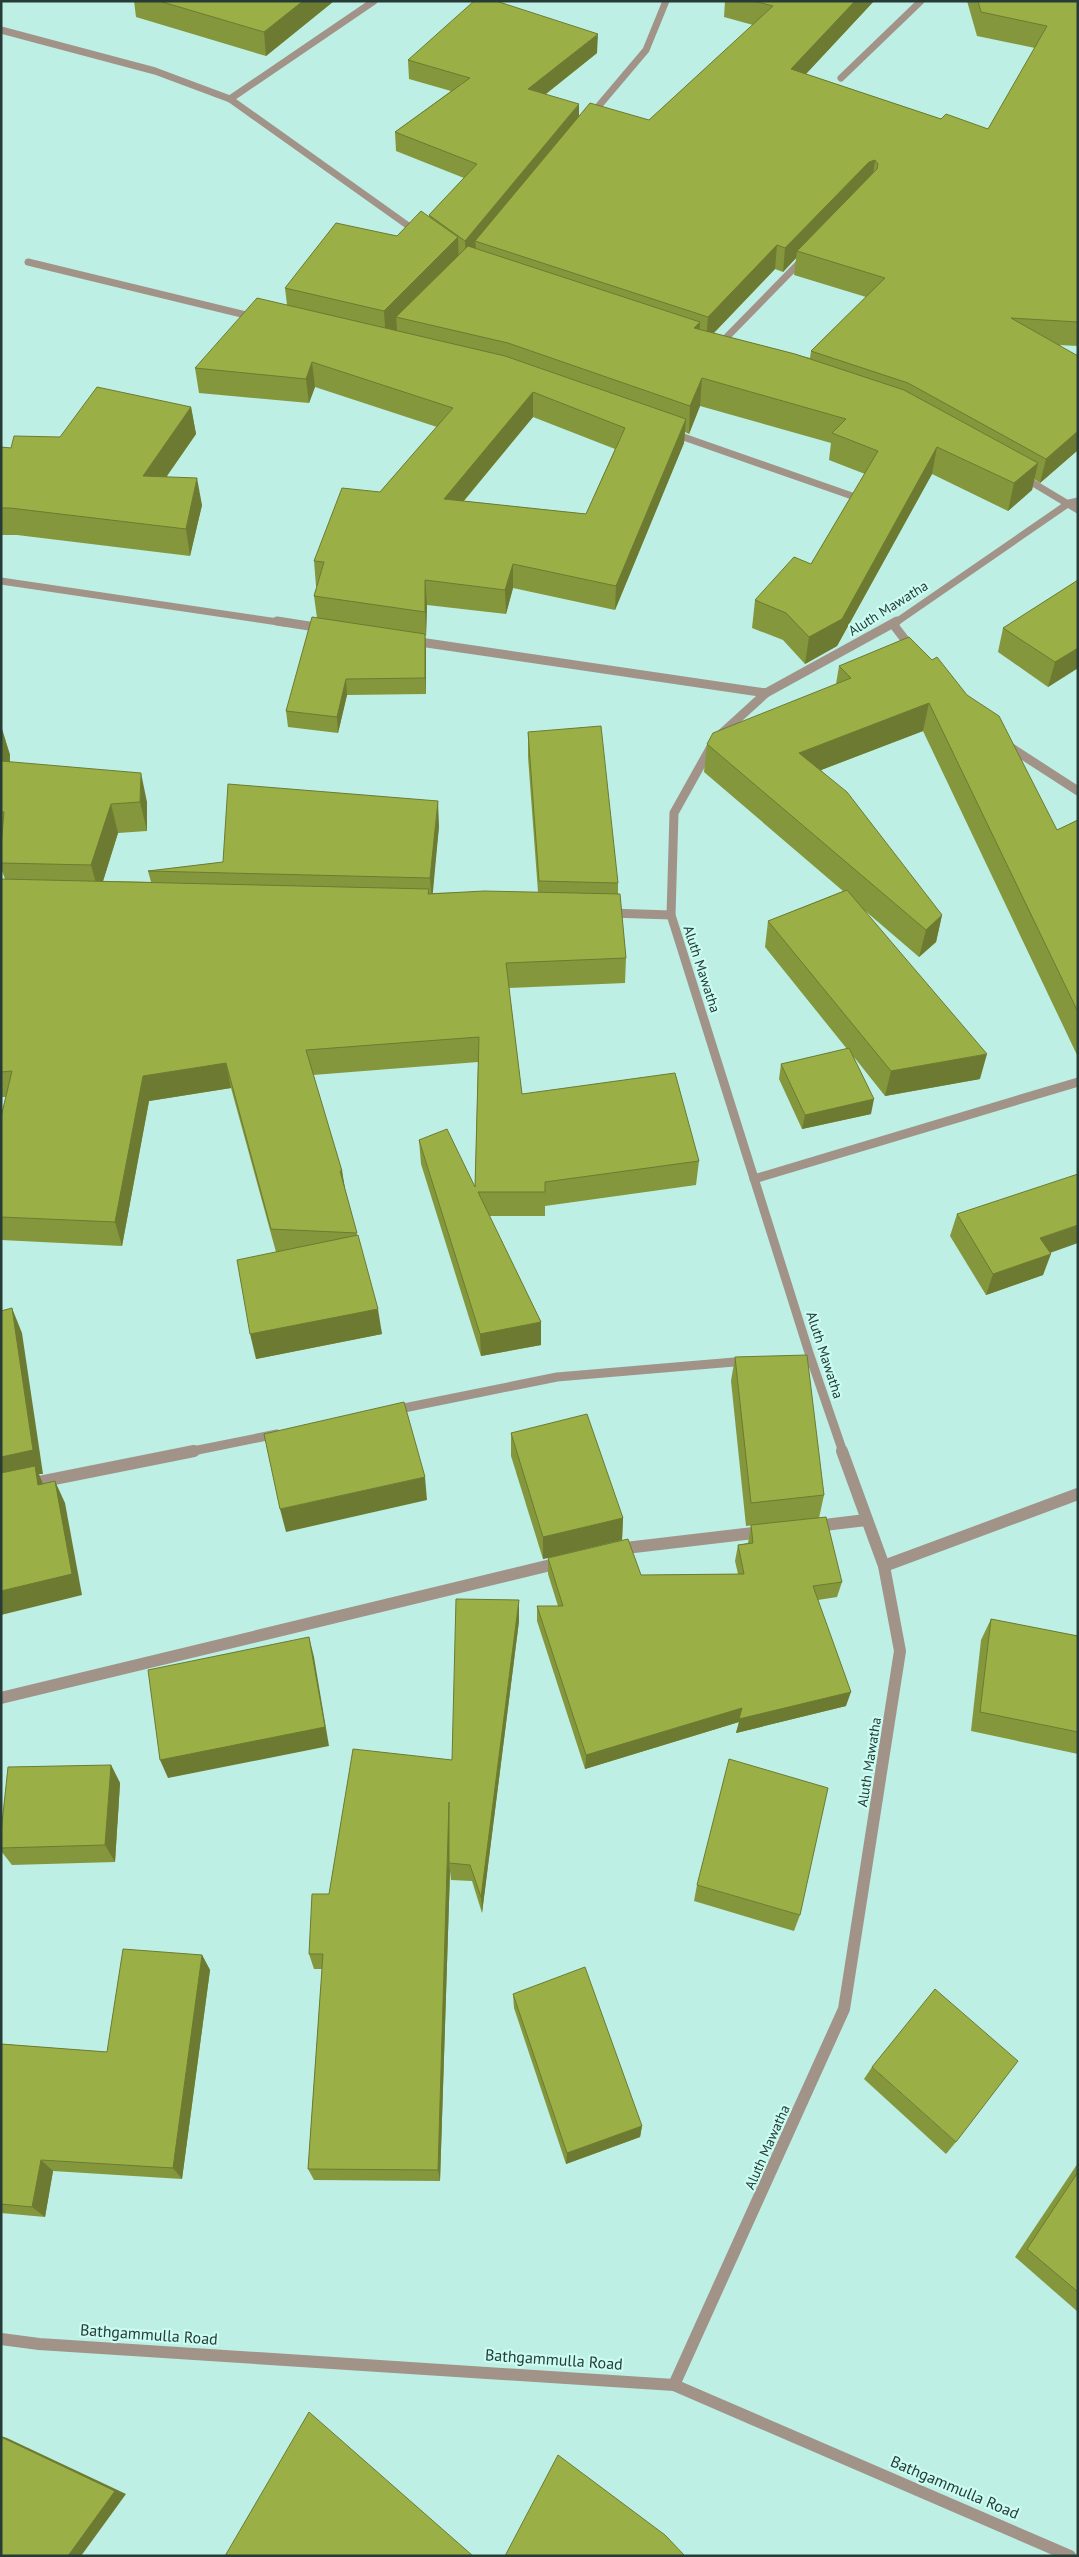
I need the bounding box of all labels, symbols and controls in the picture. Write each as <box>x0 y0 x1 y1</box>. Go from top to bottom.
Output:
street label: Aluth Mawatha <box>845 576 931 640</box>
street label: Aluth Mawatha <box>679 923 725 1015</box>
street label: Aluth Mawatha <box>802 1309 848 1401</box>
street label: Aluth Mawatha <box>853 1716 885 1808</box>
street label: Aluth Mawatha <box>740 2102 794 2192</box>
street label: Bathgammulla Road <box>79 2319 219 2349</box>
street label: Bathgammulla Road <box>484 2344 624 2374</box>
street label: Bathgammulla Road <box>888 2451 1022 2523</box>

